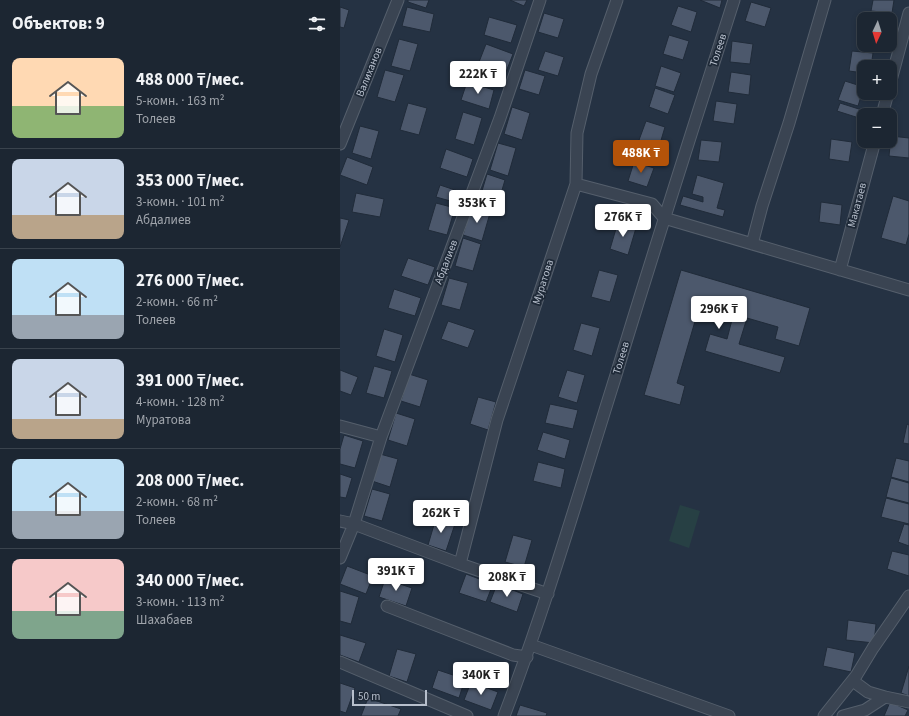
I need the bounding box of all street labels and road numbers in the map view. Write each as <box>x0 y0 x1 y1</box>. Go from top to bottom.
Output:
street label: Толеев <box>706 31 730 68</box>
street label: Валиханов <box>352 45 386 99</box>
street label: Макатаев <box>844 181 870 229</box>
street label: Абдалиев <box>431 237 461 286</box>
street label: Муратова <box>529 258 557 306</box>
street label: Толеев <box>609 339 633 376</box>

